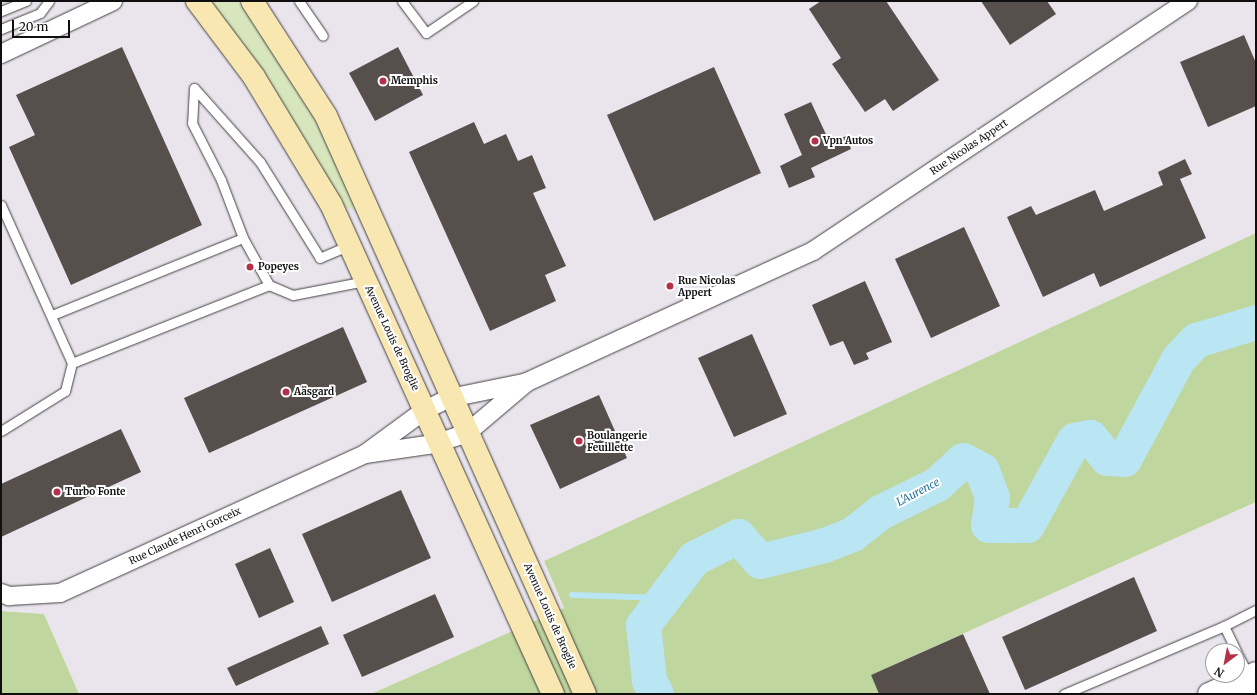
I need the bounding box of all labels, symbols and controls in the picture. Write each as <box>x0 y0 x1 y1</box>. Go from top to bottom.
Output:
scale bar <box>14 12 72 38</box>
text: 20 m <box>19 19 48 34</box>
place label: Memphis <box>391 75 438 87</box>
marker: Memphis <box>378 76 388 86</box>
street label: Rue Nicolas Appert <box>928 117 1010 177</box>
place label: Vpn Autos <box>823 135 873 147</box>
marker: Vpn Autos <box>810 136 820 146</box>
place label: Popeyes <box>258 261 299 273</box>
marker: Popeyes <box>245 262 255 272</box>
place label: Rue Nicolas Appert <box>678 274 735 298</box>
marker: Rue Nicolas Appert <box>665 281 675 291</box>
street label: Avenue Louis de Broglie <box>362 284 422 392</box>
place label: Aäsgard <box>294 386 334 398</box>
marker: Aäsgard <box>281 387 291 397</box>
place label: Boulangerie Feuillette <box>587 429 647 452</box>
marker: Boulangerie Feuillette <box>574 436 584 446</box>
water label: L'Aurence <box>894 475 942 509</box>
place label: Turbo Fonte <box>65 486 125 498</box>
marker: Turbo Fonte <box>52 487 62 497</box>
street label: Rue Claude Henri Gorceix <box>127 505 243 567</box>
street label: Avenue Louis de Broglie <box>521 561 579 671</box>
north arrow <box>1205 643 1245 683</box>
text: N <box>1212 664 1227 681</box>

